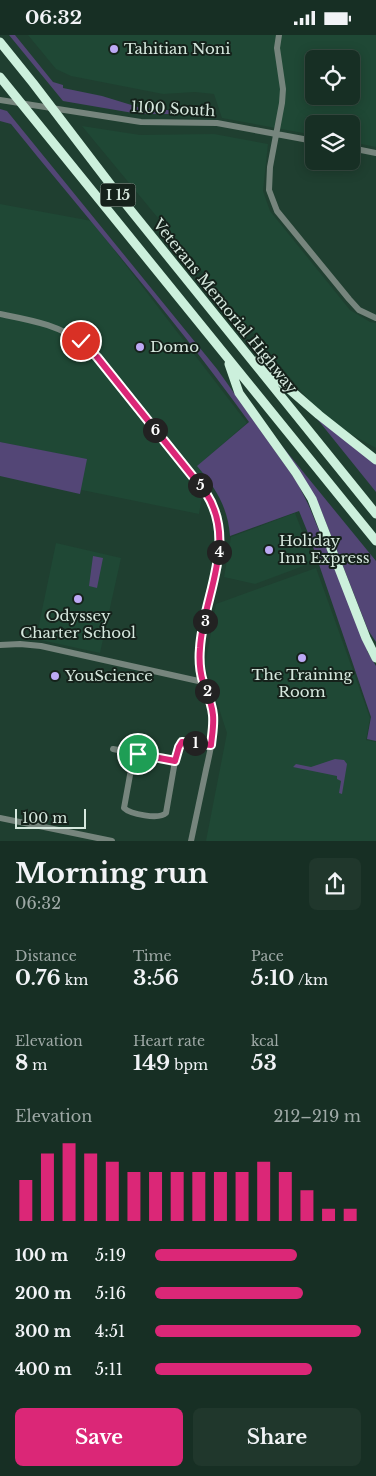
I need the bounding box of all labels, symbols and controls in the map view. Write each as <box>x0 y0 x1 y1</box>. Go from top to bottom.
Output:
text: 06:32 <box>25 6 82 29</box>
place label: Tahitian Noni <box>124 39 230 58</box>
marker: Tahitian Noni <box>108 43 120 55</box>
map controls <box>305 50 360 170</box>
button: locate <box>305 50 360 105</box>
street label: 1100 South <box>130 97 216 120</box>
button: layers <box>305 115 360 170</box>
road number: I 15 <box>100 183 136 207</box>
street label: Veterans Memorial Highway <box>149 214 302 397</box>
pin <box>60 320 102 362</box>
icon: check <box>67 327 95 355</box>
place label: Domo <box>150 337 199 356</box>
marker: Domo <box>134 341 146 353</box>
pin: 6 <box>142 417 168 443</box>
text: 6 <box>151 421 160 439</box>
pin: 5 <box>188 473 212 497</box>
text: 5 <box>196 476 205 494</box>
place label: Holiday Inn Express <box>279 531 370 567</box>
pin: 4 <box>206 539 232 565</box>
text: 4 <box>215 543 224 561</box>
marker: Holiday Inn Express <box>263 544 275 556</box>
marker: Odyssey Charter School <box>72 593 84 605</box>
place label: Odyssey Charter School <box>20 606 136 642</box>
pin: 3 <box>192 609 218 633</box>
text: 3 <box>201 612 210 630</box>
marker: The Training Room <box>296 652 308 664</box>
place label: The Training Room <box>251 665 354 701</box>
place label: YouScience <box>64 666 153 685</box>
marker: YouScience <box>49 670 61 682</box>
pin: 2 <box>194 679 220 703</box>
text: 2 <box>203 682 212 700</box>
pin: 1 <box>182 731 208 755</box>
pin <box>117 733 159 775</box>
text: 1 <box>192 734 199 752</box>
icon: arrive <box>124 740 152 768</box>
scale bar <box>15 806 86 829</box>
text: 100 m <box>22 809 67 827</box>
text: Morning run <box>15 856 208 891</box>
button: share <box>309 858 361 910</box>
text: 06:32 <box>15 893 61 913</box>
text: Distance <box>15 947 77 965</box>
text: Time <box>133 947 172 965</box>
text: Pace <box>251 947 284 965</box>
text: 0.76 <box>15 965 61 991</box>
text: 3:56 <box>133 965 179 991</box>
text: 5:10 <box>251 965 294 991</box>
text: km <box>61 971 88 989</box>
text: /km <box>294 971 328 989</box>
text: Elevation <box>15 1032 83 1050</box>
text: Heart rate <box>133 1032 205 1050</box>
text: kcal <box>251 1032 279 1050</box>
text: 8 <box>15 1050 28 1076</box>
text: 149 <box>133 1050 170 1076</box>
text: 53 <box>251 1050 277 1076</box>
text: m <box>28 1056 47 1074</box>
text: bpm <box>170 1056 208 1074</box>
text: Elevation <box>15 1106 92 1126</box>
text: 212–219 m <box>274 1106 361 1126</box>
text: 100 m <box>15 1245 68 1265</box>
text: 5:19 <box>95 1245 126 1265</box>
text: 200 m <box>15 1283 72 1303</box>
text: 5:16 <box>95 1283 126 1303</box>
text: 300 m <box>15 1321 71 1341</box>
text: 4:51 <box>95 1321 125 1341</box>
text: 400 m <box>15 1359 72 1379</box>
text: 5:11 <box>95 1359 123 1379</box>
button: Save <box>15 1408 183 1466</box>
button: Share <box>193 1408 361 1466</box>

